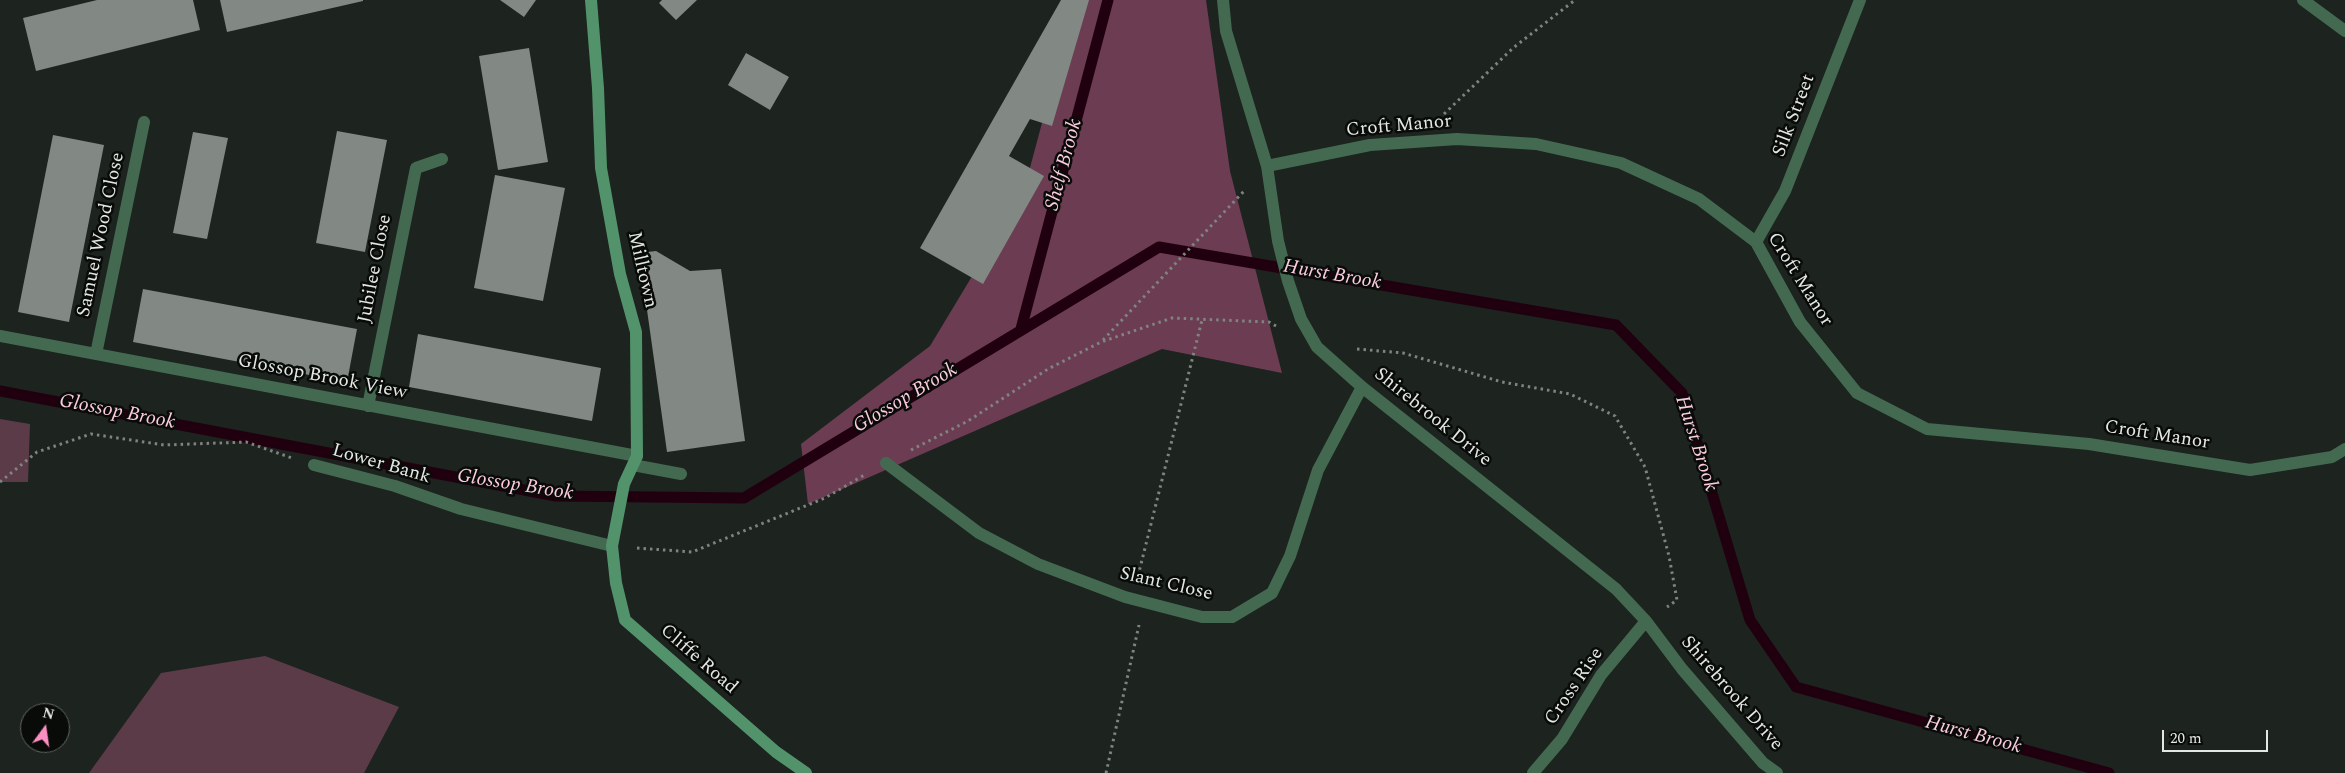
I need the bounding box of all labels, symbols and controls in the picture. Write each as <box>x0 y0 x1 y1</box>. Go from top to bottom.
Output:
street label: Silk Street <box>1769 71 1821 161</box>
street label: Croft Manor <box>1345 111 1453 143</box>
water label: Shelf Brook <box>1041 117 1089 213</box>
street label: Samuel Wood Close <box>73 151 131 319</box>
street label: Jubilee Close <box>354 213 398 325</box>
street label: Croft Manor <box>1761 229 1837 331</box>
street label: Milltown <box>621 230 661 310</box>
water label: Hurst Brook <box>1281 256 1383 296</box>
street label: Glossop Brook View <box>235 350 409 406</box>
water label: Glossop Brook <box>849 358 963 440</box>
street label: Shirebrook Drive <box>1369 364 1495 472</box>
water label: Glossop Brook <box>57 390 177 436</box>
water label: Hurst Brook <box>1668 393 1722 495</box>
street label: Croft Manor <box>2103 416 2211 456</box>
street label: Lower Bank <box>329 440 433 490</box>
water label: Glossop Brook <box>455 465 575 507</box>
street label: Slant Close <box>1117 563 1215 607</box>
street label: Cliffe Road <box>655 620 741 700</box>
street label: Shirebrook Drive <box>1675 632 1787 756</box>
street label: Cross Rise <box>1541 644 1609 730</box>
text: N <box>40 702 57 726</box>
north arrow <box>20 703 70 753</box>
water label: Hurst Brook <box>1922 712 2024 760</box>
scale bar <box>2165 720 2271 752</box>
text: 20 m <box>2170 727 2202 750</box>

